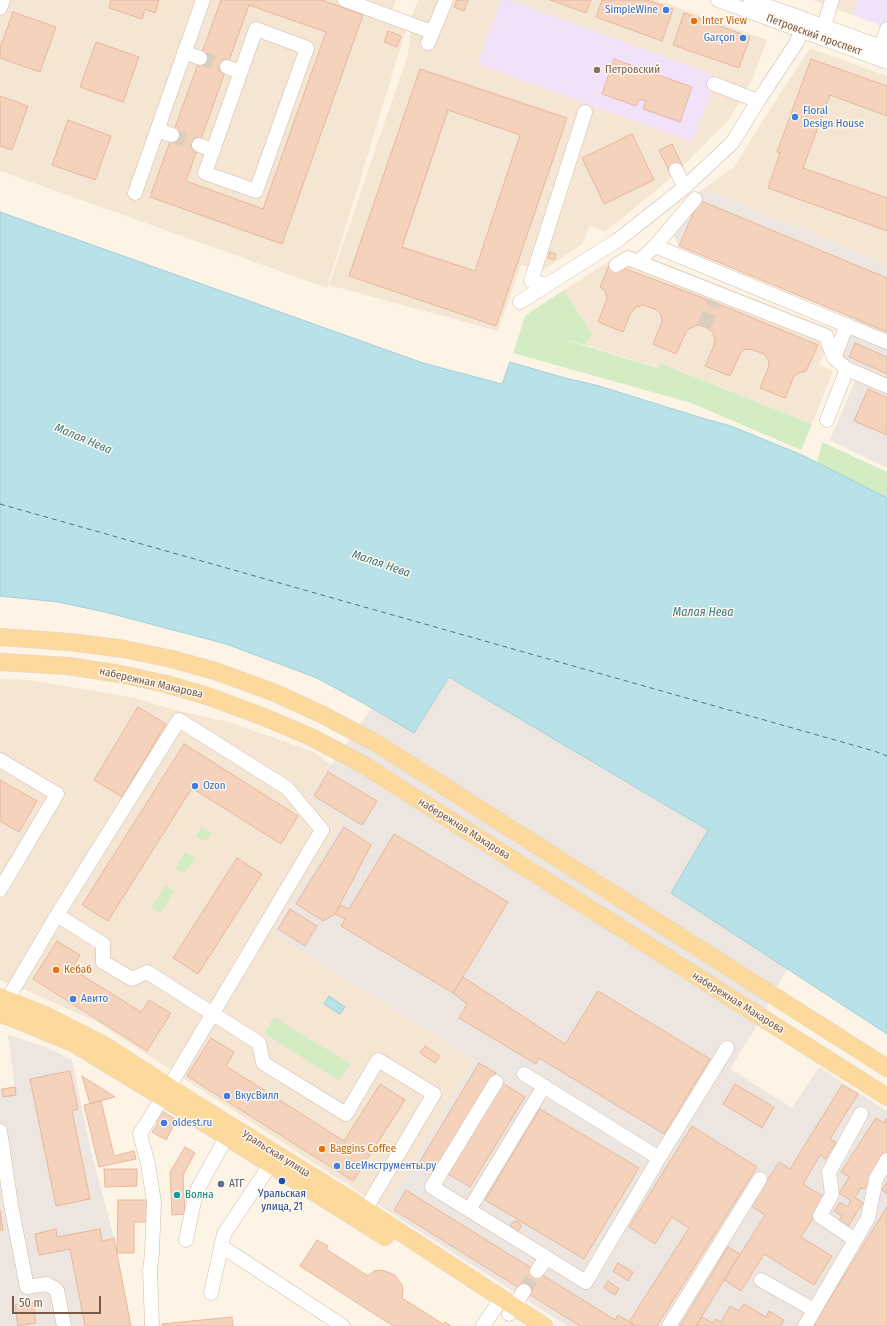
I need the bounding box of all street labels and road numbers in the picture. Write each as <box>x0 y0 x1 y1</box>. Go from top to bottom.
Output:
street label: Петровский проспект <box>764 12 864 58</box>
street label: набережная Макарова <box>98 665 204 701</box>
street label: набережная Макарова <box>416 795 512 863</box>
street label: набережная Макарова <box>690 969 786 1037</box>
street label: Уральская улица <box>239 1128 313 1180</box>

